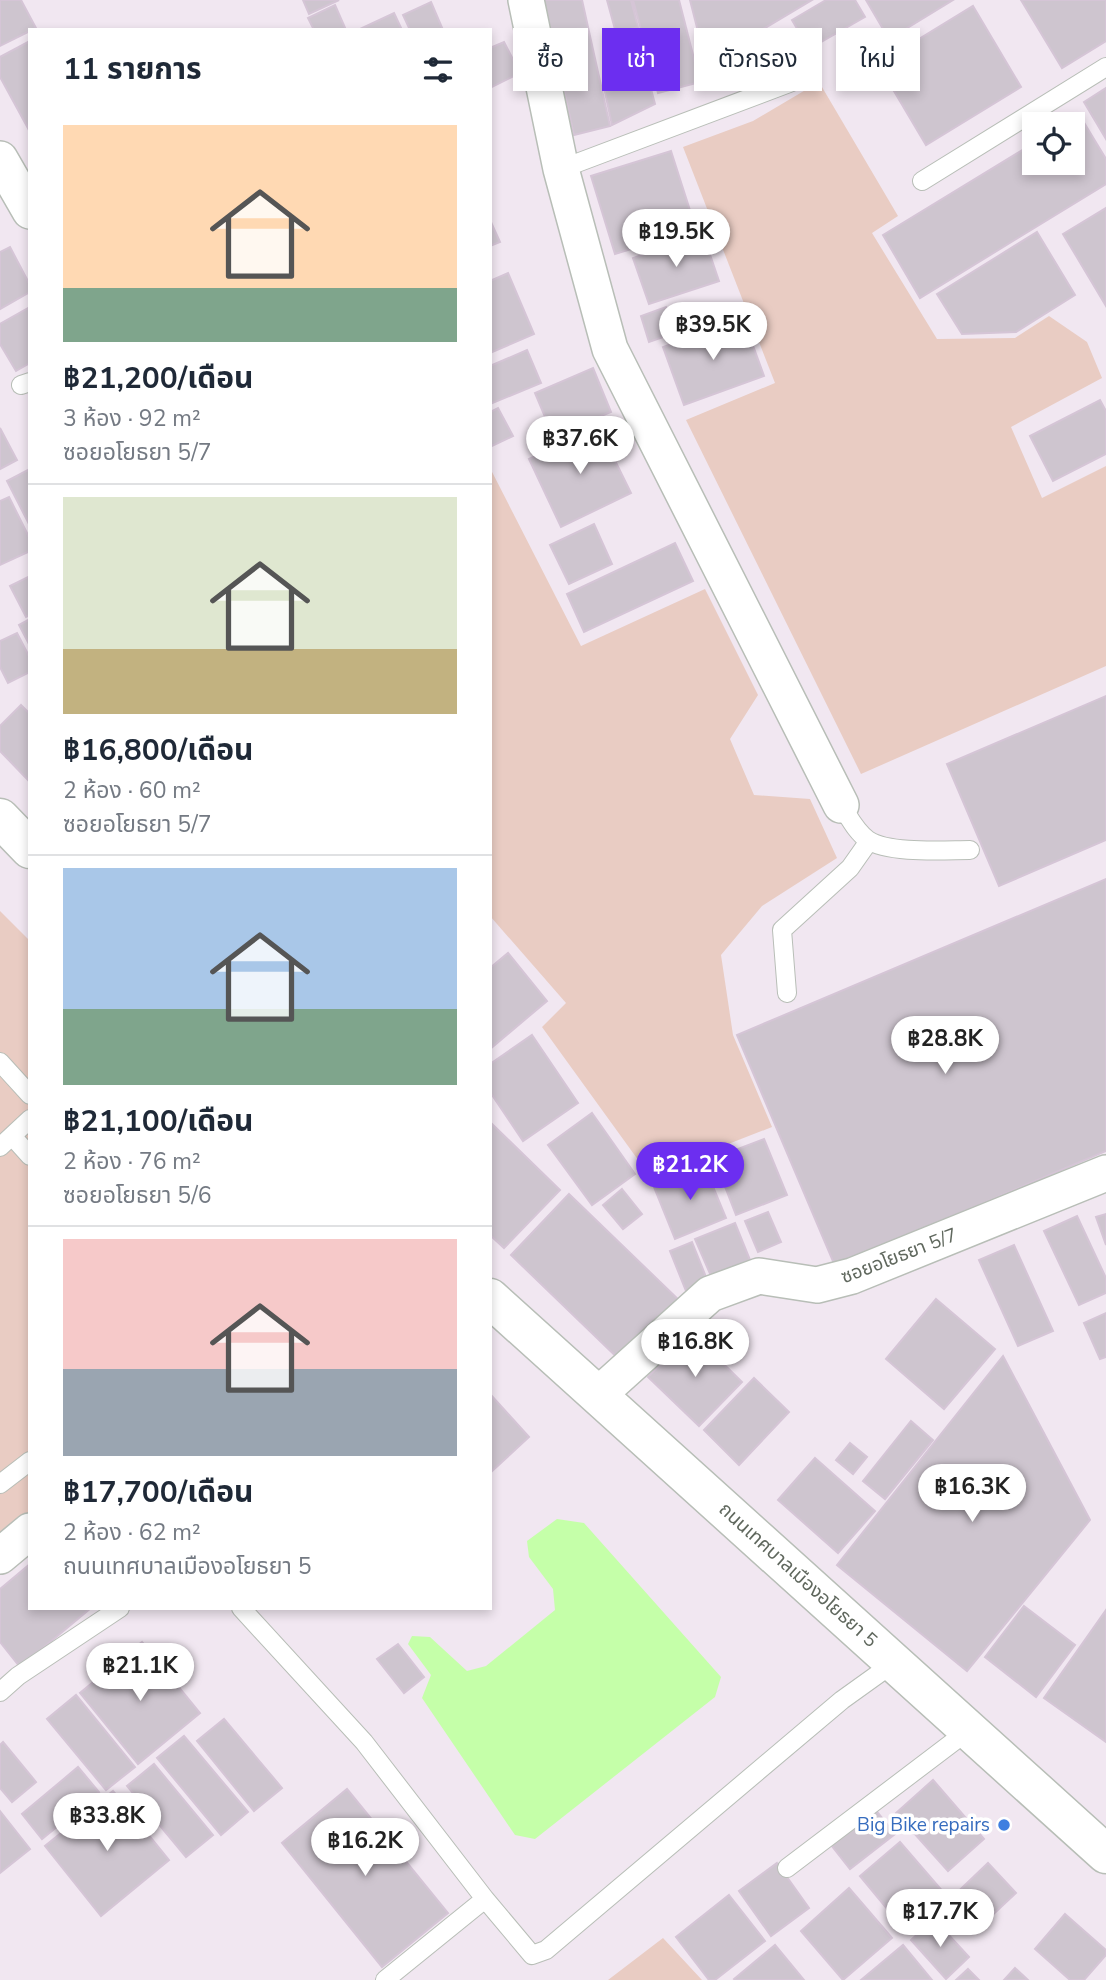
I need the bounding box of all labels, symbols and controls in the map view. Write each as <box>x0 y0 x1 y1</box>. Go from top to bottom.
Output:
chip: ซื้อ <box>513 28 588 91</box>
chip: เช่า <box>602 28 680 91</box>
chip: ตัวกรอง <box>694 28 822 91</box>
chip: ใหม่ <box>836 28 920 91</box>
text: 11 รายการ <box>63 49 202 90</box>
icon: filters <box>419 51 457 89</box>
map controls <box>1022 112 1085 175</box>
button: locate <box>1022 112 1085 175</box>
icon: home <box>197 171 323 297</box>
pin: ฿19.5K <box>619 210 733 269</box>
text: ฿19.5K <box>638 216 714 247</box>
pin: ฿39.5K <box>656 302 770 362</box>
text: ฿39.5K <box>675 309 751 340</box>
text: ฿21,200/เดือน <box>63 358 253 399</box>
text: 3 ห้อง · 92 m² <box>63 403 201 434</box>
pin: ฿37.6K <box>523 416 637 476</box>
text: ฿37.6K <box>542 423 618 454</box>
text: ซอยอโยธยา 5/7 <box>63 437 211 468</box>
icon: home <box>197 543 323 669</box>
text: ฿16,800/เดือน <box>63 730 253 771</box>
text: 2 ห้อง · 60 m² <box>63 775 201 806</box>
text: ซอยอโยธยา 5/7 <box>63 809 211 840</box>
icon: home <box>197 914 323 1040</box>
pin: ฿28.8K <box>888 1016 1002 1076</box>
text: ฿28.8K <box>907 1023 983 1054</box>
text: ฿21,100/เดือน <box>63 1101 253 1142</box>
pin: ฿21.2K <box>633 1142 747 1202</box>
text: 2 ห้อง · 76 m² <box>63 1146 201 1177</box>
text: ฿21.2K <box>652 1149 728 1180</box>
text: ซอยอโยธยา 5/6 <box>63 1180 211 1211</box>
street label: ซอยอโยธยา 5/7 <box>837 1222 961 1290</box>
icon: home <box>197 1285 323 1411</box>
pin: ฿16.8K <box>638 1320 752 1379</box>
text: ฿16.8K <box>657 1326 733 1357</box>
pin: ฿16.3K <box>915 1464 1029 1524</box>
text: ฿16.3K <box>934 1471 1010 1502</box>
text: ฿17,700/เดือน <box>63 1472 253 1513</box>
street label: ถนนเทศบาลเมืองอโยธยา 5 <box>713 1497 883 1653</box>
text: 2 ห้อง · 62 m² <box>63 1517 201 1548</box>
text: ถนนเทศบาลเมืองอโยธยา 5 <box>63 1551 312 1582</box>
pin: ฿21.1K <box>83 1644 197 1703</box>
text: ฿21.1K <box>102 1650 178 1681</box>
pin: ฿33.8K <box>50 1794 164 1853</box>
text: ฿33.8K <box>69 1800 145 1831</box>
place label: Big Bike repairs <box>857 1812 990 1838</box>
marker: Big Bike repairs <box>996 1817 1012 1833</box>
pin: ฿16.2K <box>308 1818 422 1878</box>
text: ฿16.2K <box>327 1825 403 1856</box>
pin: ฿17.7K <box>883 1890 997 1949</box>
text: ฿17.7K <box>902 1896 978 1927</box>

